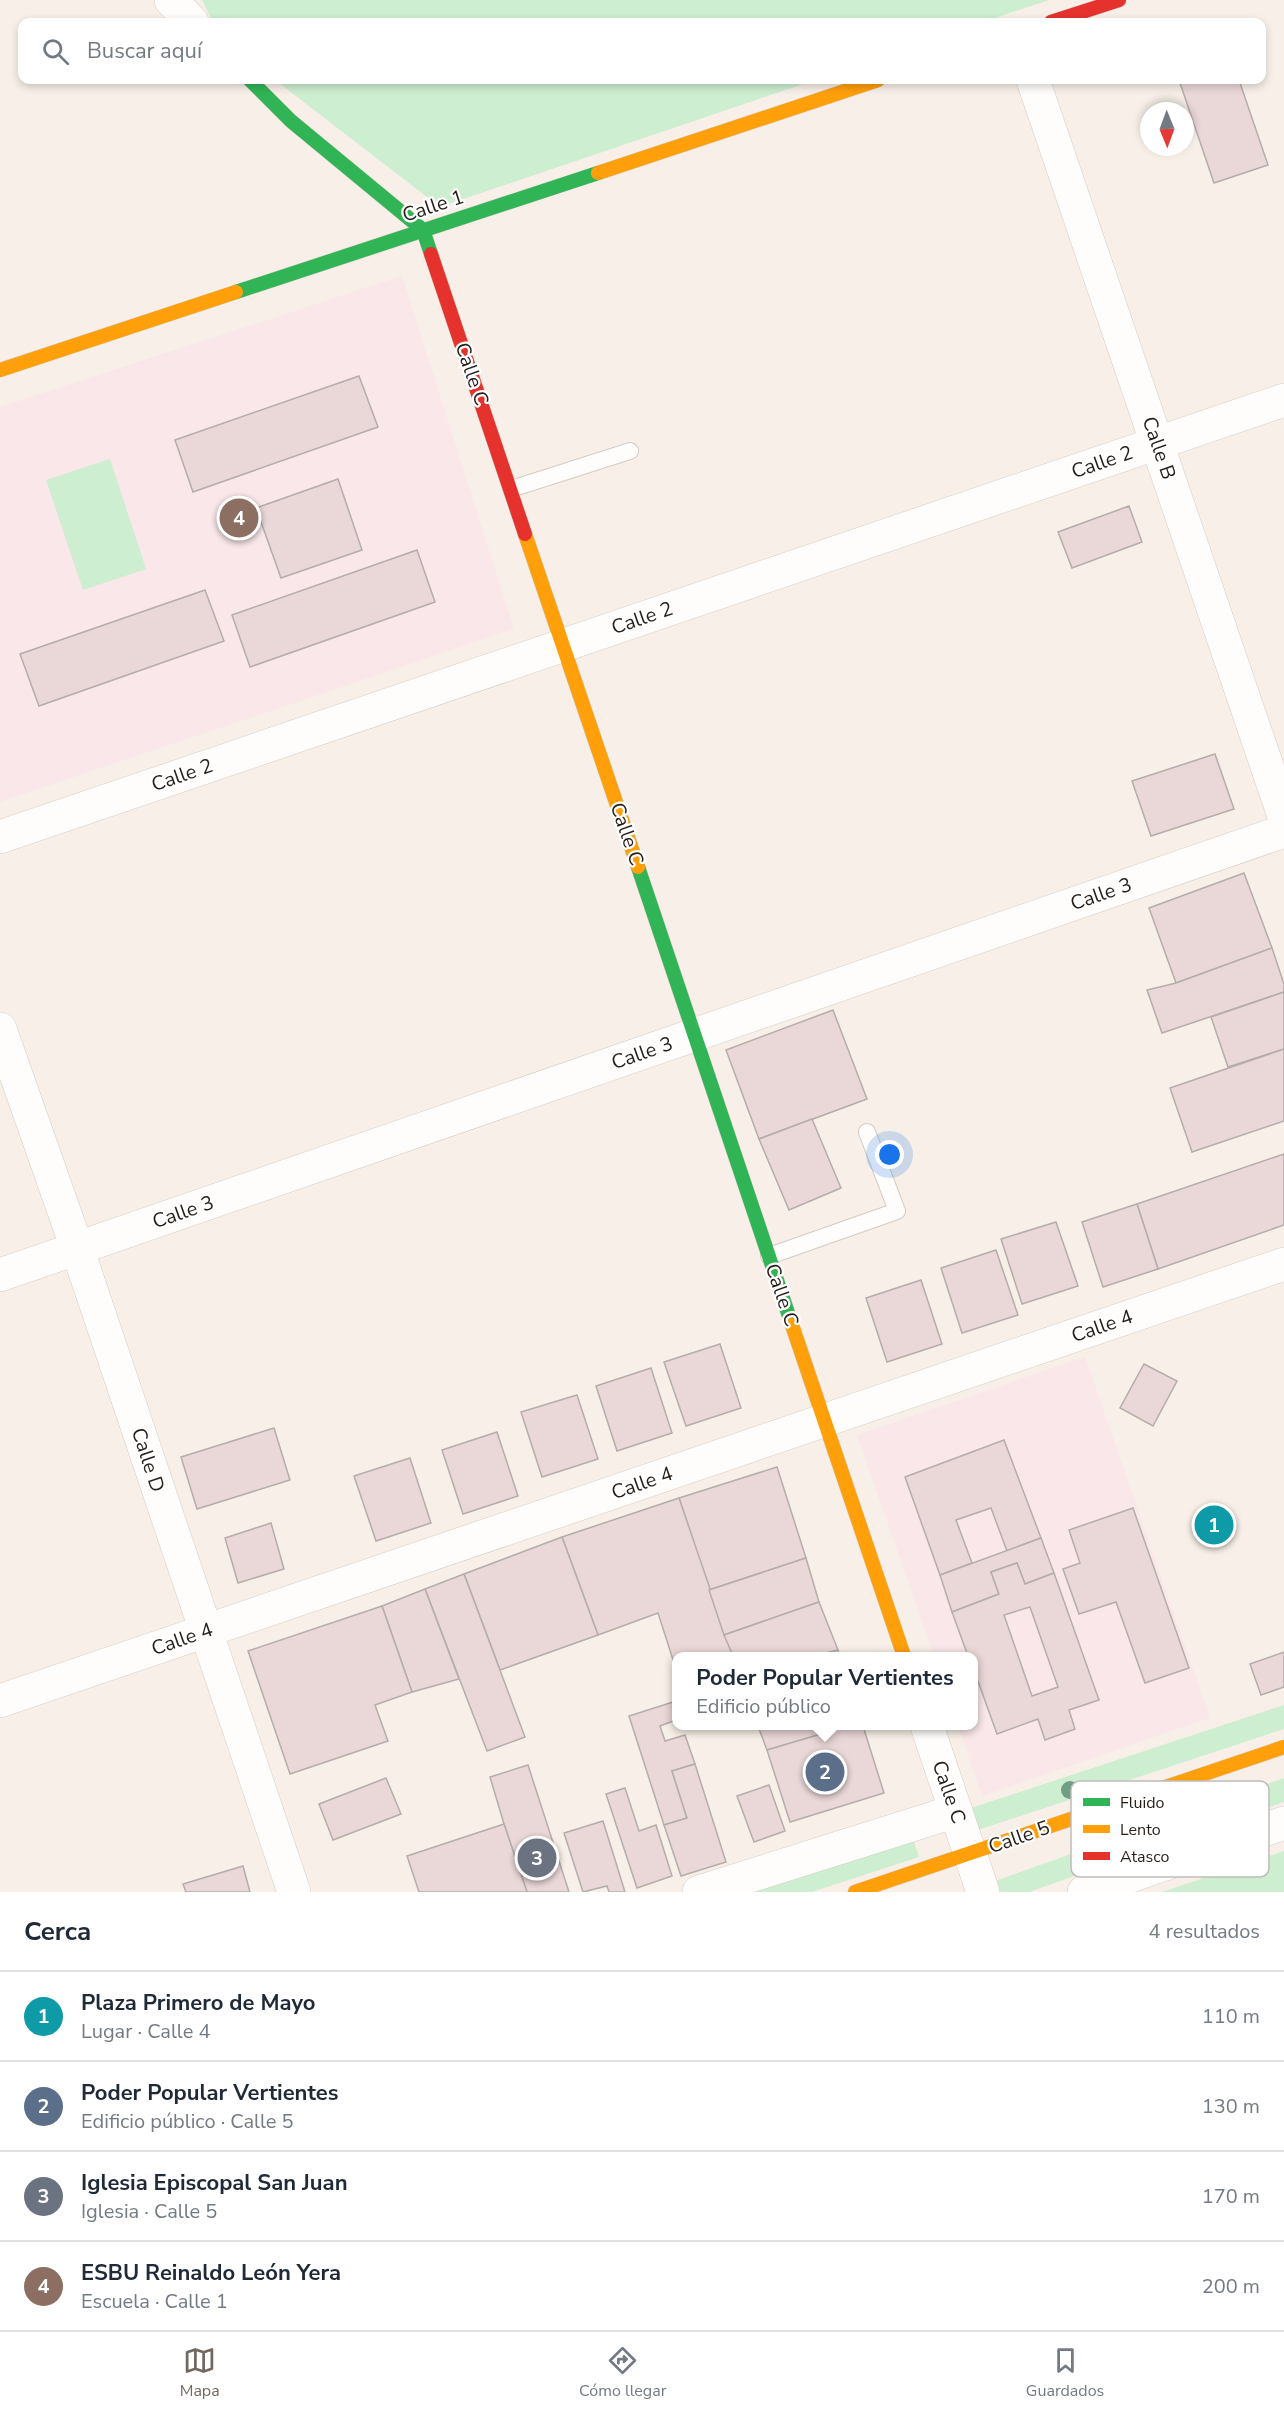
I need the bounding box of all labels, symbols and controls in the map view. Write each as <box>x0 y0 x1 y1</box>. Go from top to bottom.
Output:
search box <box>18 18 1266 84</box>
icon: search <box>39 35 72 68</box>
text: Buscar aquí <box>87 36 202 66</box>
north arrow <box>1140 102 1194 156</box>
street label: Calle 1 <box>399 183 467 229</box>
street label: Calle C <box>449 339 495 409</box>
street label: Calle B <box>1136 413 1182 483</box>
street label: Calle 2 <box>1068 439 1136 485</box>
pin: 4 <box>220 496 258 540</box>
street label: Calle 2 <box>608 595 676 641</box>
street label: Calle 2 <box>148 752 216 798</box>
street label: Calle C <box>604 799 650 869</box>
street label: Calle 3 <box>1067 871 1135 917</box>
street label: Calle 3 <box>608 1030 676 1076</box>
your location <box>875 1140 904 1169</box>
street label: Calle 3 <box>149 1189 217 1235</box>
street label: Calle C <box>759 1260 805 1330</box>
street label: Calle 4 <box>1068 1303 1136 1349</box>
street label: Calle D <box>125 1424 171 1496</box>
street label: Calle 4 <box>608 1460 676 1506</box>
pin: 1 <box>1194 1502 1234 1547</box>
street label: Calle 4 <box>148 1616 216 1662</box>
popup <box>672 1652 978 1730</box>
text: Poder Popular Vertientes <box>696 1663 954 1693</box>
text: Edificio público <box>696 1693 831 1720</box>
pin: 2 <box>806 1750 844 1794</box>
street label: Calle C <box>926 1757 972 1827</box>
legend <box>1071 1781 1269 1877</box>
text: Fluido <box>1120 1792 1165 1814</box>
street label: Calle 5 <box>985 1814 1053 1860</box>
text: Lento <box>1120 1819 1161 1841</box>
pin: 3 <box>518 1836 556 1880</box>
text: Atasco <box>1120 1846 1169 1868</box>
text: Cerca <box>24 1914 91 1949</box>
text: 4 resultados <box>1149 1918 1260 1945</box>
text: Plaza Primero de Mayo <box>81 1988 315 2018</box>
text: 1 <box>38 2003 50 2030</box>
text: 110 m <box>1202 2003 1260 2030</box>
text: Lugar · Calle 4 <box>81 2018 210 2045</box>
text: Poder Popular Vertientes <box>81 2078 339 2108</box>
text: 2 <box>38 2093 50 2120</box>
text: 130 m <box>1202 2093 1260 2120</box>
text: Edificio público · Calle 5 <box>81 2108 294 2135</box>
text: Iglesia Episcopal San Juan <box>81 2168 348 2198</box>
text: 3 <box>38 2183 50 2210</box>
text: 170 m <box>1202 2183 1260 2210</box>
text: Iglesia · Calle 5 <box>81 2198 217 2225</box>
text: ESBU Reinaldo León Yera <box>81 2258 341 2288</box>
text: 4 <box>38 2273 50 2300</box>
text: 200 m <box>1202 2273 1260 2300</box>
text: Escuela · Calle 1 <box>81 2288 228 2315</box>
tab: Mapa <box>180 2344 220 2402</box>
tab: Cómo llegar <box>579 2344 666 2402</box>
tab: Guardados <box>1026 2344 1104 2402</box>

